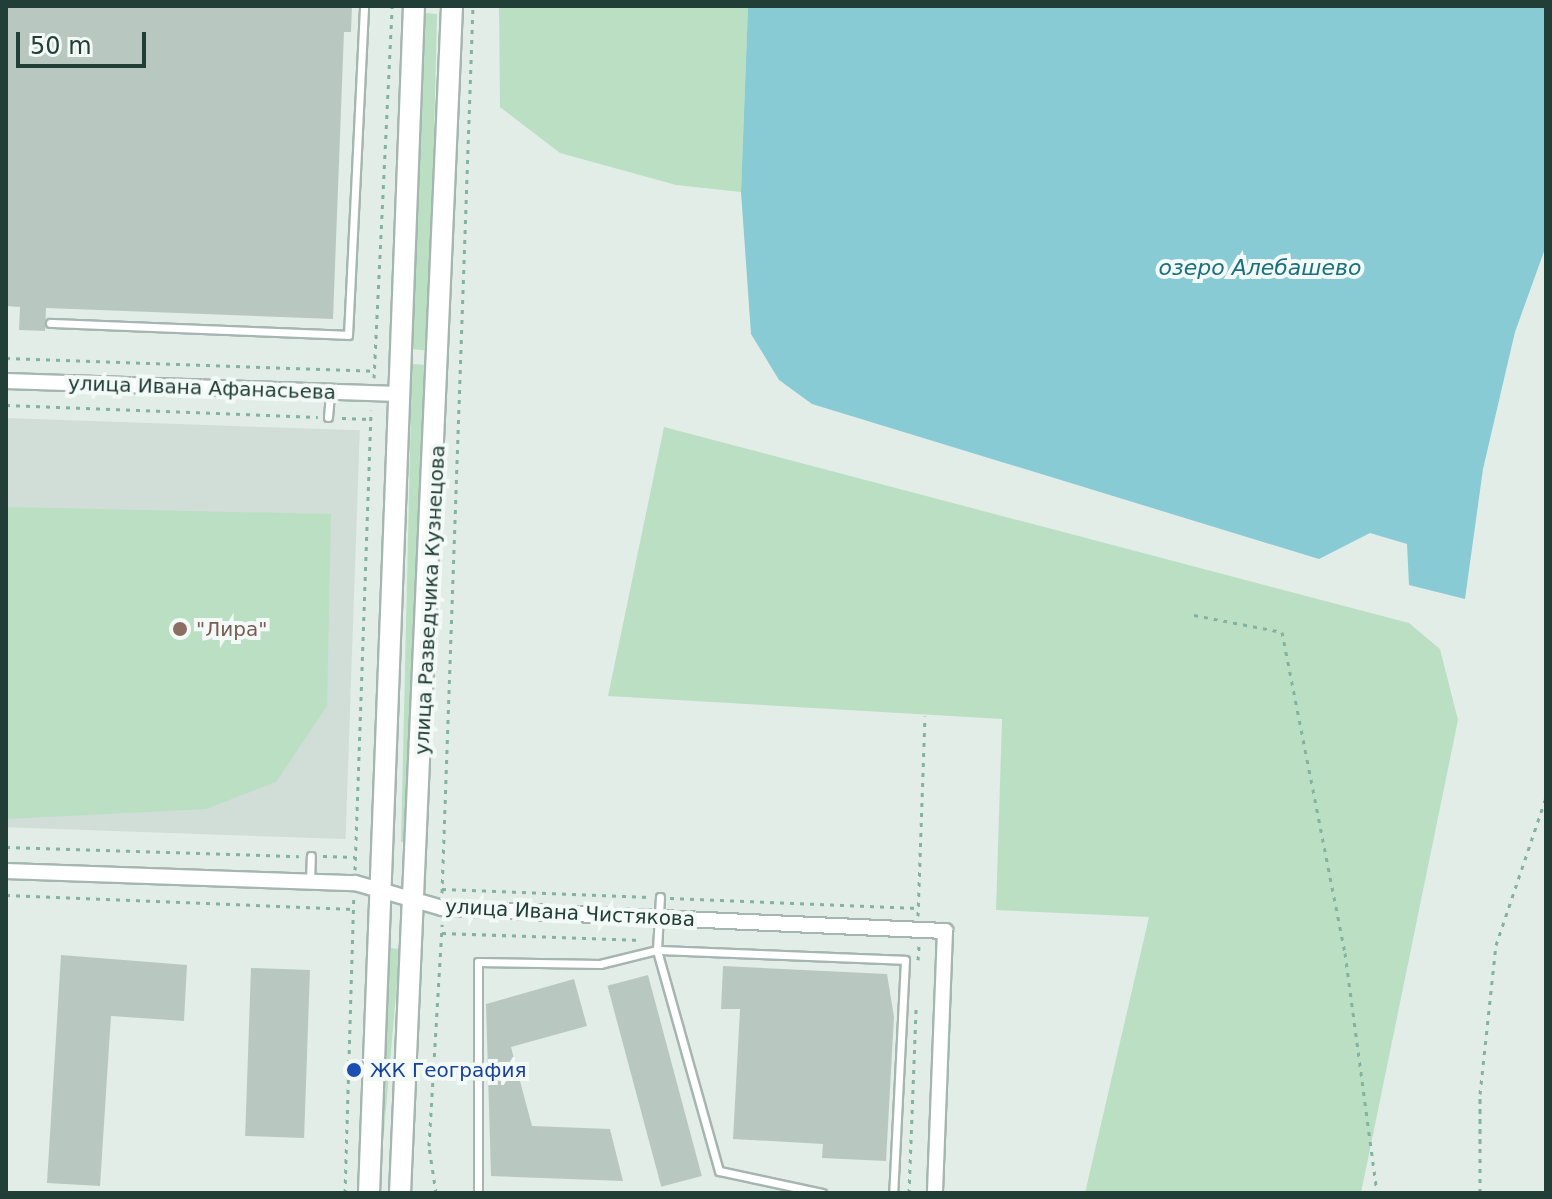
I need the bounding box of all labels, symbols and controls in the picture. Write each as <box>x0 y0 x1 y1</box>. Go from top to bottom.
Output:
scale bar <box>20 16 150 66</box>
text: 50 m <box>30 32 92 60</box>
water label: озеро Алебашево <box>1159 255 1361 281</box>
street label: улица Ивана Афанасьева <box>68 371 336 405</box>
street label: улица Разведчика Кузнецова <box>410 445 450 755</box>
place label: "Лира" <box>196 617 267 641</box>
marker: "Лира" <box>171 620 189 638</box>
street label: улица Ивана Чистякова <box>444 894 696 932</box>
place label: ЖК География <box>370 1058 526 1082</box>
marker: ЖК География <box>345 1061 363 1079</box>

